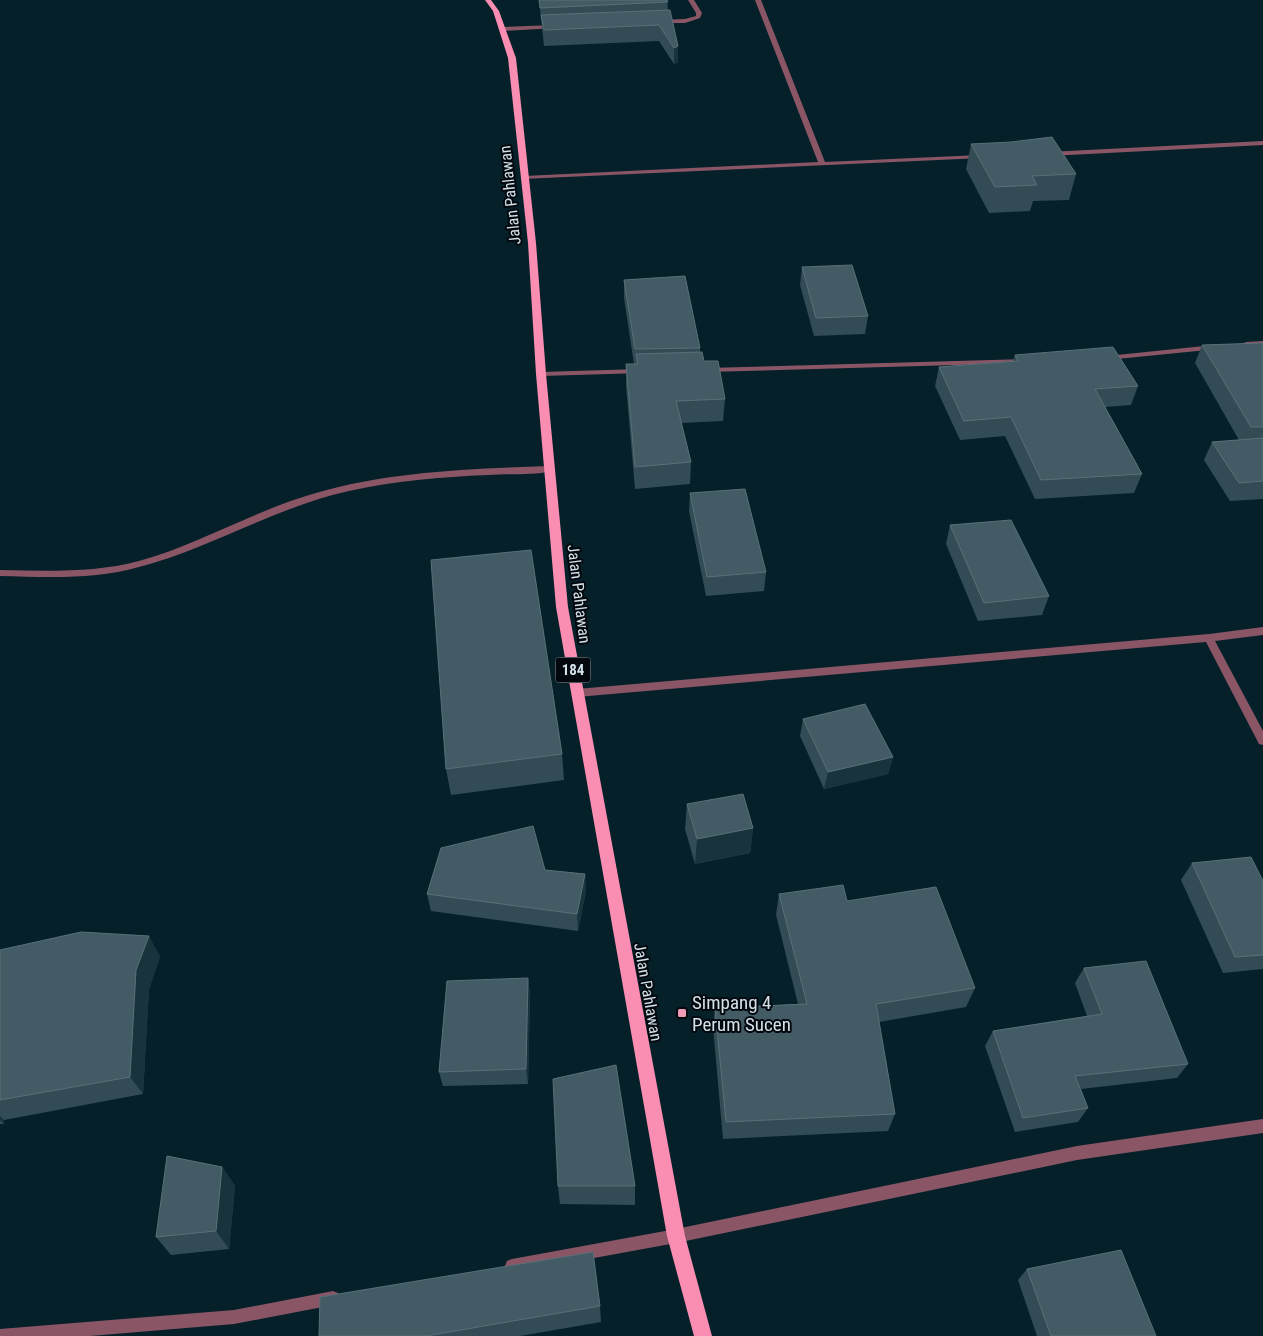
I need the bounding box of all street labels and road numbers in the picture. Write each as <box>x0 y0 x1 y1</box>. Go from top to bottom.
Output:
street label: Jalan Pahlawan <box>495 145 525 245</box>
street label: Jalan Pahlawan <box>564 543 594 645</box>
road number: 184 <box>556 658 590 682</box>
street label: Jalan Pahlawan <box>630 941 666 1043</box>

